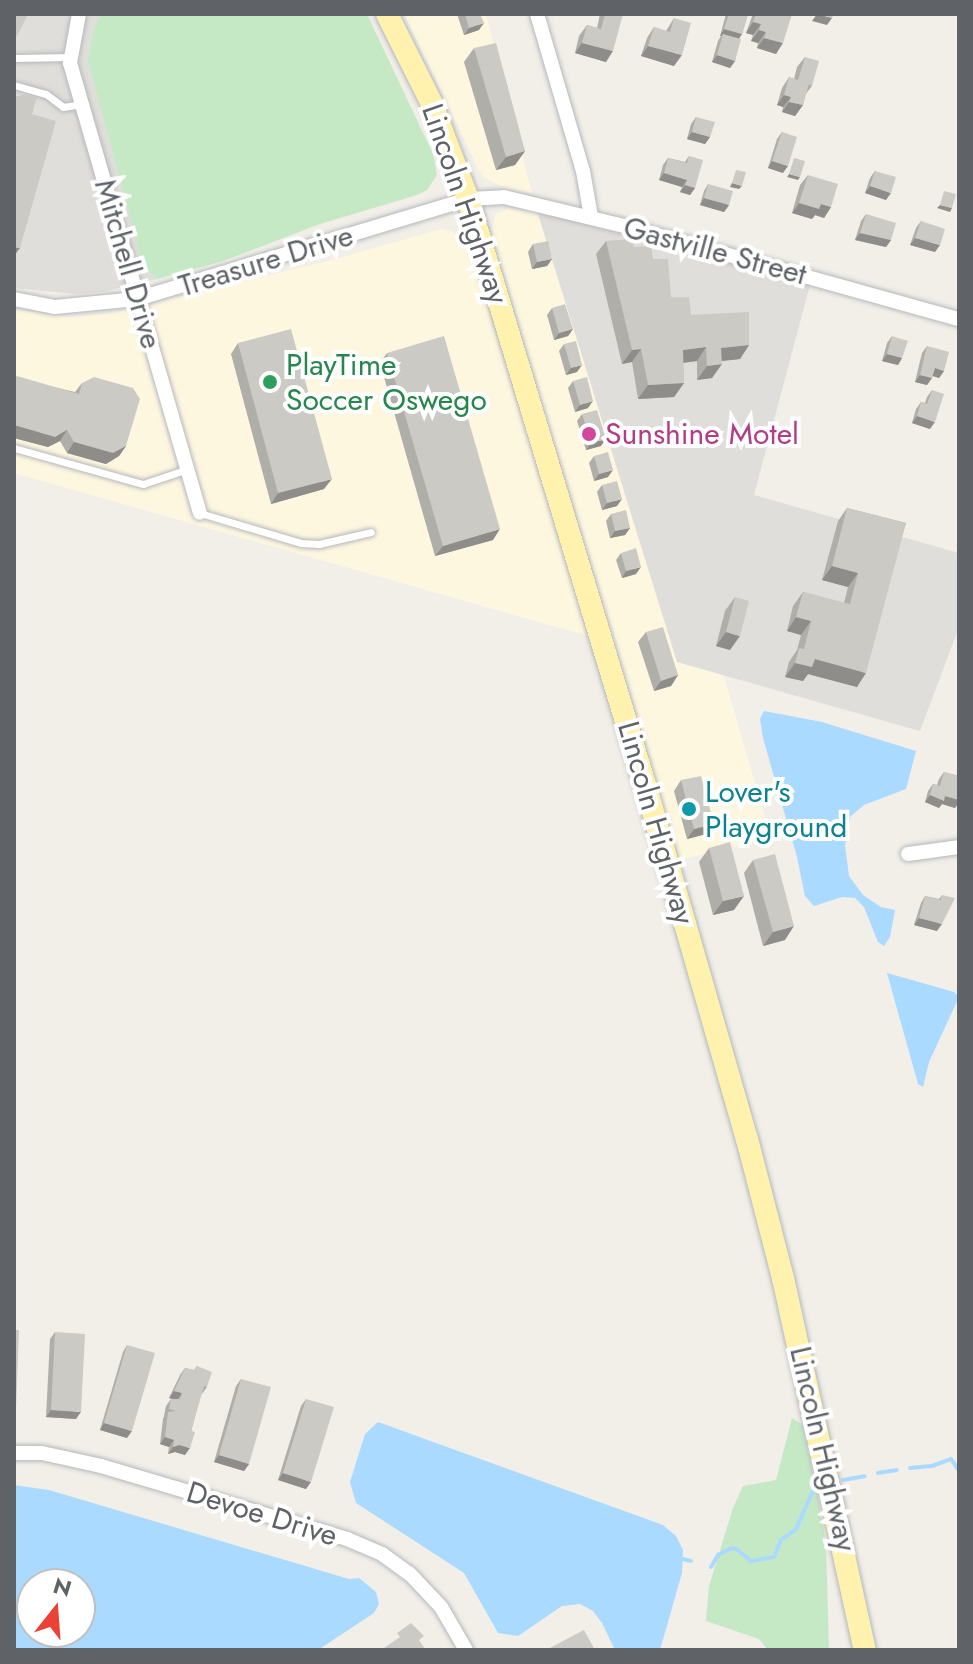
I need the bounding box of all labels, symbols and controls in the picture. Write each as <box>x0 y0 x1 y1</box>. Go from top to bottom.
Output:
street label: Lincoln Highway <box>414 99 516 309</box>
street label: Mitchell Drive <box>87 175 169 353</box>
street label: Gastville Street <box>620 209 810 293</box>
street label: Treasure Drive <box>175 217 357 305</box>
place label: PlayTime Soccer Oswego <box>286 347 487 418</box>
marker: PlayTime Soccer Oswego <box>261 373 279 391</box>
place label: Sunshine Motel <box>605 416 799 452</box>
marker: Sunshine Motel <box>580 425 598 443</box>
street label: Lincoln Highway <box>610 717 702 929</box>
place label: Lover's Playground <box>705 774 847 844</box>
marker: Lover's Playground <box>680 800 698 818</box>
street label: Lincoln Highway <box>782 1343 864 1555</box>
street label: Devoe Drive <box>182 1474 342 1554</box>
north arrow <box>16 1568 96 1648</box>
text: N <box>49 1569 75 1605</box>

